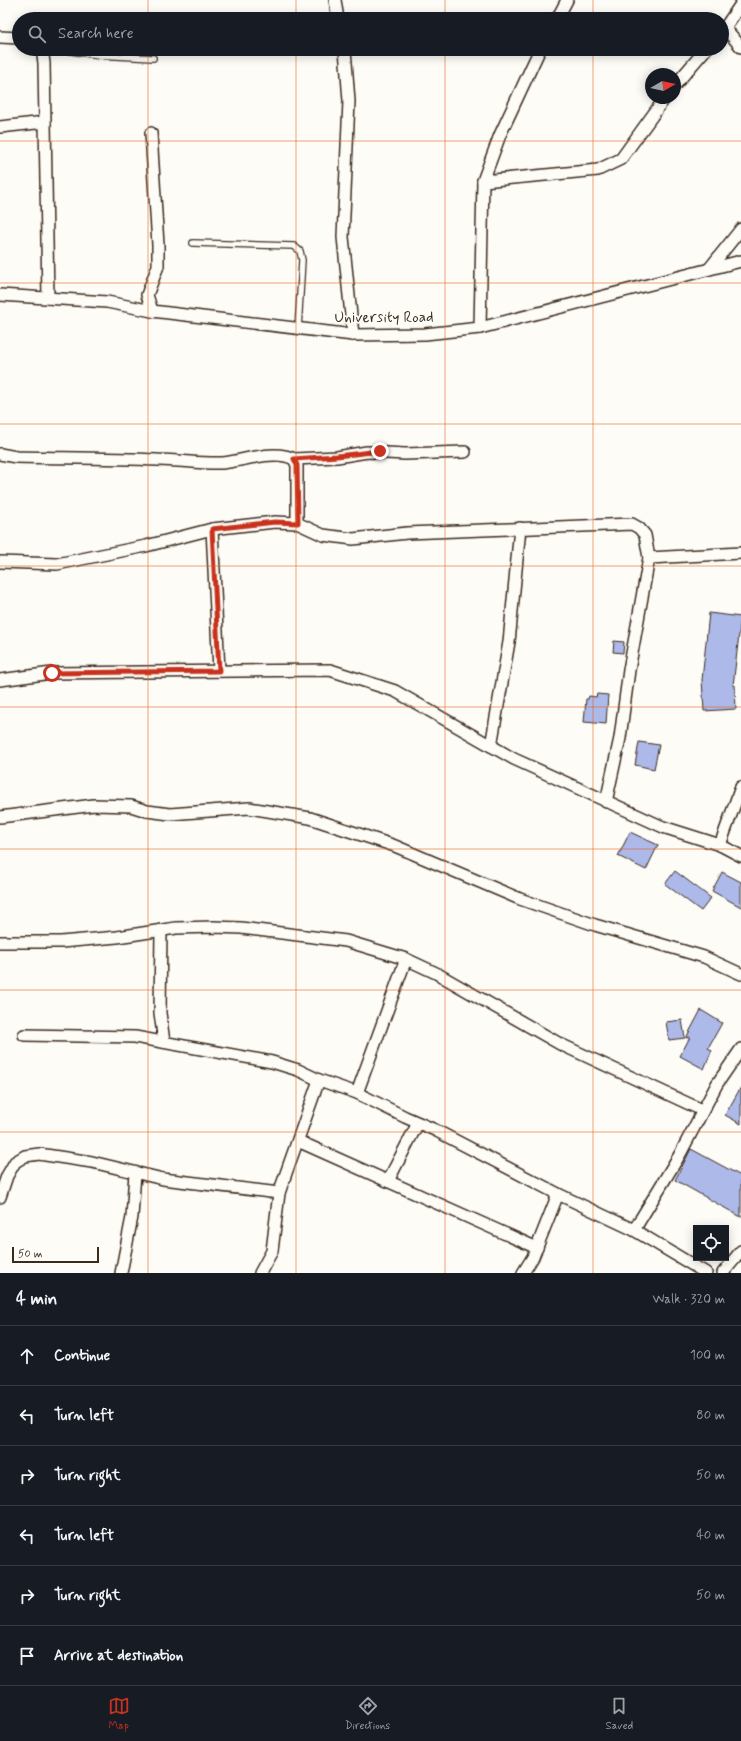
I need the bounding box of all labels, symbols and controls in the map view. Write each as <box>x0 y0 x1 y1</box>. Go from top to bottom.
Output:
search box <box>12 12 729 56</box>
icon: search <box>26 23 48 45</box>
text: Search here <box>58 24 134 44</box>
north arrow <box>645 68 681 104</box>
street label: University Road <box>334 308 434 328</box>
route end <box>371 442 389 460</box>
route start <box>43 664 61 682</box>
map controls <box>693 1225 729 1261</box>
button: locate <box>693 1225 729 1261</box>
scale bar <box>12 1245 99 1264</box>
text: 50 m <box>18 1247 43 1261</box>
text: 4 min <box>16 1288 57 1310</box>
text: Walk · 320 m <box>652 1291 725 1308</box>
icon: ahead <box>16 1345 38 1367</box>
text: Continue <box>54 1346 110 1366</box>
text: 100 m <box>690 1347 725 1364</box>
icon: left <box>16 1405 38 1427</box>
text: Turn left <box>54 1406 114 1426</box>
text: 80 m <box>696 1407 725 1424</box>
icon: right <box>16 1465 38 1487</box>
text: Turn right <box>54 1466 121 1486</box>
text: 50 m <box>696 1467 725 1484</box>
icon: left <box>16 1525 38 1547</box>
text: Turn left <box>54 1526 114 1546</box>
text: 40 m <box>696 1527 725 1544</box>
icon: right <box>16 1585 38 1607</box>
text: Turn right <box>54 1586 121 1606</box>
text: 50 m <box>696 1587 725 1604</box>
icon: arrive <box>16 1645 38 1667</box>
text: Arrive at destination <box>54 1646 183 1666</box>
tab: Map <box>108 1695 130 1733</box>
tab: Directions <box>345 1695 390 1733</box>
tab: Saved <box>606 1695 633 1733</box>

